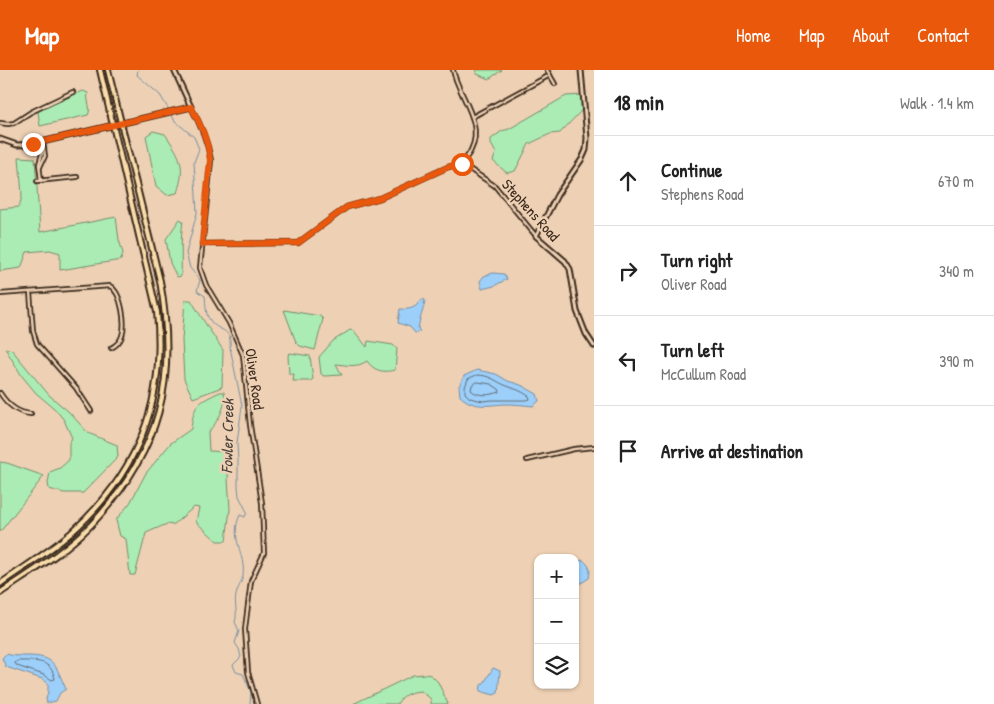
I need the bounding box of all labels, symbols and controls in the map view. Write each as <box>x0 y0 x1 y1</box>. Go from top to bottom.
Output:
text: Map <box>25 19 59 51</box>
text: Home <box>736 23 771 48</box>
text: Map <box>799 23 824 48</box>
text: About <box>852 23 889 48</box>
text: Contact <box>917 23 969 48</box>
text: 18 min <box>614 88 664 117</box>
text: Walk · 1.4 km <box>900 92 974 114</box>
route end <box>22 133 45 156</box>
route start <box>451 153 474 176</box>
text: Continue <box>661 157 722 183</box>
icon: ahead <box>614 167 642 195</box>
text: 670 m <box>938 170 974 192</box>
street label: Stephens Road <box>497 174 565 246</box>
text: Stephens Road <box>661 183 743 205</box>
text: Turn right <box>661 247 732 273</box>
icon: right <box>614 257 642 285</box>
text: 340 m <box>939 260 974 282</box>
text: Oliver Road <box>661 273 727 295</box>
text: Turn left <box>661 337 724 363</box>
street label: Oliver Road <box>240 347 270 411</box>
icon: left <box>614 347 642 375</box>
text: 390 m <box>939 350 974 372</box>
text: McCullum Road <box>661 363 746 385</box>
water label: Fowler Creek <box>215 397 239 473</box>
icon: arrive <box>614 437 642 465</box>
text: Arrive at destination <box>661 438 803 464</box>
map controls <box>534 554 579 689</box>
button: + <box>534 554 579 599</box>
button: − <box>534 599 579 644</box>
button: layers <box>534 644 579 689</box>

